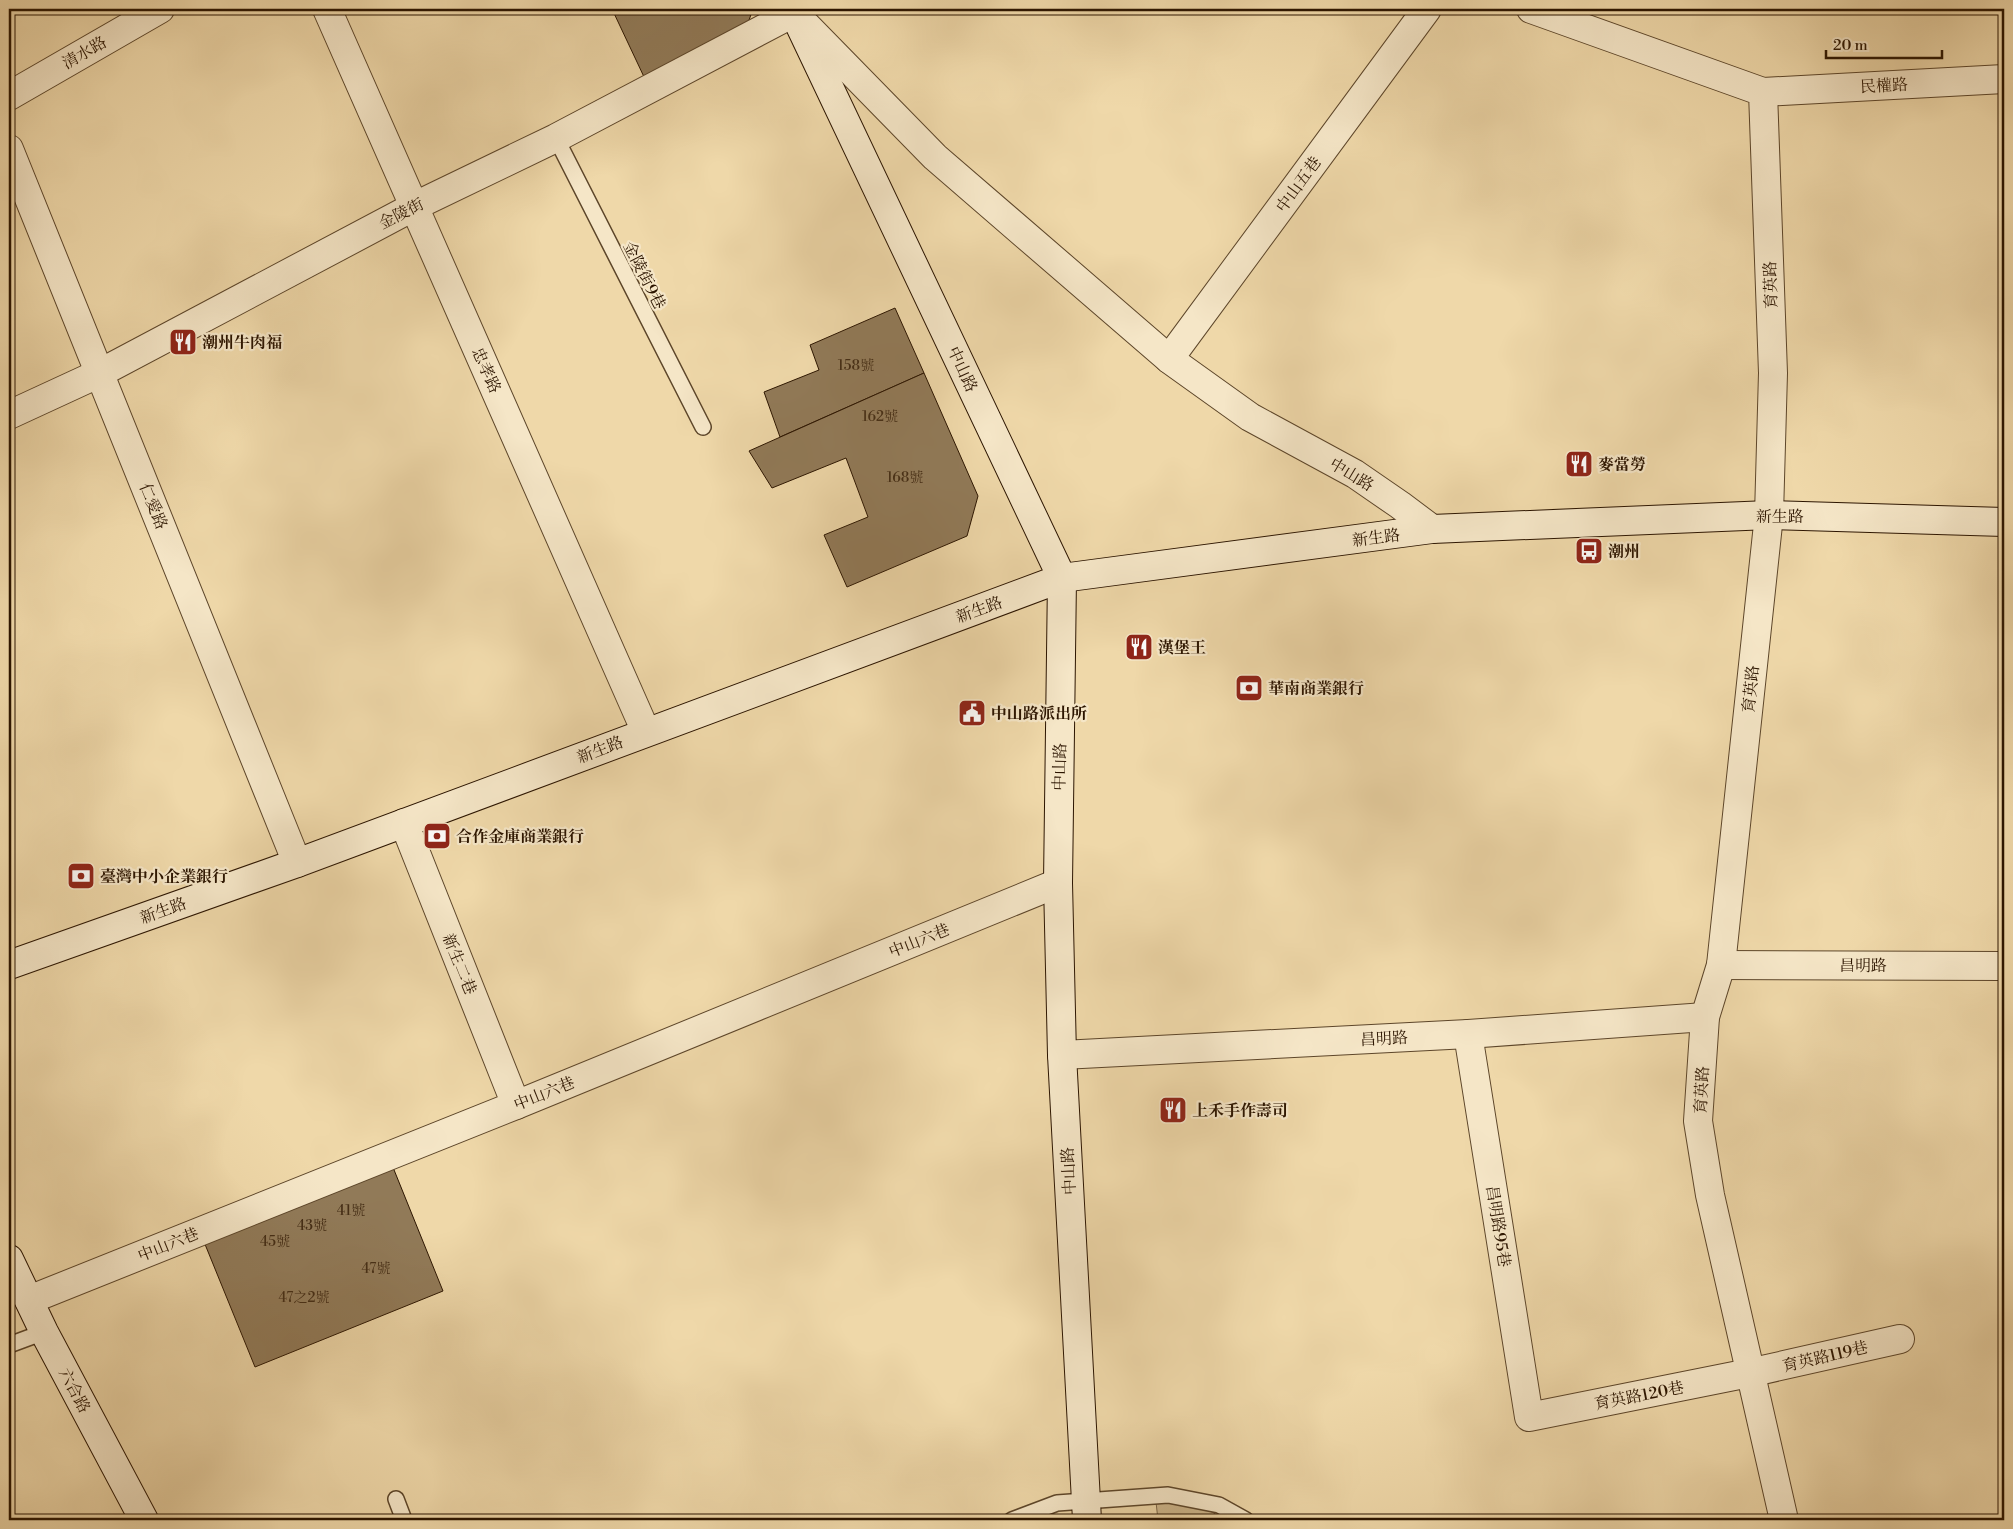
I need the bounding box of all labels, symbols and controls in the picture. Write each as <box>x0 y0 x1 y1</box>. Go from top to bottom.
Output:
scale bar <box>1826 28 1942 60</box>
street label: 清水路 <box>59 32 110 74</box>
text: 20 m <box>1833 36 1868 55</box>
street label: 民權路 <box>1860 75 1909 97</box>
street label: 中山五巷 <box>1272 153 1326 216</box>
street label: 金陵街 <box>376 194 427 234</box>
street label: 金陵街9巷 <box>618 238 670 313</box>
street label: 育英路 <box>1760 261 1782 309</box>
restaurant icon: 潮州牛肉福 <box>168 327 198 357</box>
place label: 潮州牛肉福 <box>202 333 282 353</box>
street label: 中山路 <box>943 343 981 395</box>
street label: 忠孝路 <box>467 344 505 396</box>
house number: 158號 <box>838 357 874 375</box>
house number: 162號 <box>862 408 898 426</box>
restaurant icon: 麥當勞 <box>1564 449 1594 479</box>
street label: 中山路 <box>1326 454 1377 496</box>
place label: 麥當勞 <box>1598 455 1646 475</box>
house number: 168號 <box>887 469 923 487</box>
street label: 仁愛路 <box>135 480 171 532</box>
street label: 新生路 <box>1756 507 1804 527</box>
street label: 新生路 <box>1351 525 1401 551</box>
bus stop icon: 潮州 <box>1574 536 1604 566</box>
place label: 潮州 <box>1608 542 1640 562</box>
street label: 新生路 <box>953 592 1005 628</box>
restaurant icon: 漢堡王 <box>1124 632 1154 662</box>
place label: 漢堡王 <box>1158 638 1206 658</box>
street label: 育英路 <box>1739 664 1763 714</box>
bank icon: 華南商業銀行 <box>1234 673 1264 703</box>
place label: 華南商業銀行 <box>1268 679 1364 699</box>
public building icon: 中山路派出所 <box>957 698 987 728</box>
place label: 中山路派出所 <box>991 704 1087 724</box>
street label: 新生路 <box>574 732 626 768</box>
street label: 中山路 <box>1050 743 1070 791</box>
bank icon: 合作金庫商業銀行 <box>422 821 452 851</box>
place label: 合作金庫商業銀行 <box>456 827 584 847</box>
bank icon: 臺灣中小企業銀行 <box>66 861 96 891</box>
place label: 臺灣中小企業銀行 <box>100 867 228 887</box>
street label: 新生路 <box>137 893 189 929</box>
street label: 中山六巷 <box>886 920 953 962</box>
street label: 新生二巷 <box>438 931 480 998</box>
street label: 昌明路 <box>1839 956 1887 976</box>
street label: 昌明路 <box>1360 1028 1409 1050</box>
street label: 育英路 <box>1691 1066 1713 1115</box>
street label: 中山六巷 <box>511 1073 578 1115</box>
restaurant icon: 上禾手作壽司 <box>1158 1095 1188 1125</box>
place label: 上禾手作壽司 <box>1192 1101 1288 1121</box>
street label: 中山路 <box>1058 1146 1080 1195</box>
street label: 昌明路95巷 <box>1482 1184 1514 1268</box>
house number: 41號 <box>337 1202 365 1220</box>
house number: 43號 <box>297 1217 327 1235</box>
street label: 中山六巷 <box>135 1224 202 1266</box>
house number: 45號 <box>260 1233 290 1251</box>
house number: 47號 <box>362 1260 390 1278</box>
house number: 47之2號 <box>279 1289 329 1307</box>
street label: 育英路119巷 <box>1780 1337 1870 1377</box>
street label: 六合路 <box>54 1365 94 1416</box>
street label: 育英路120巷 <box>1593 1377 1686 1414</box>

